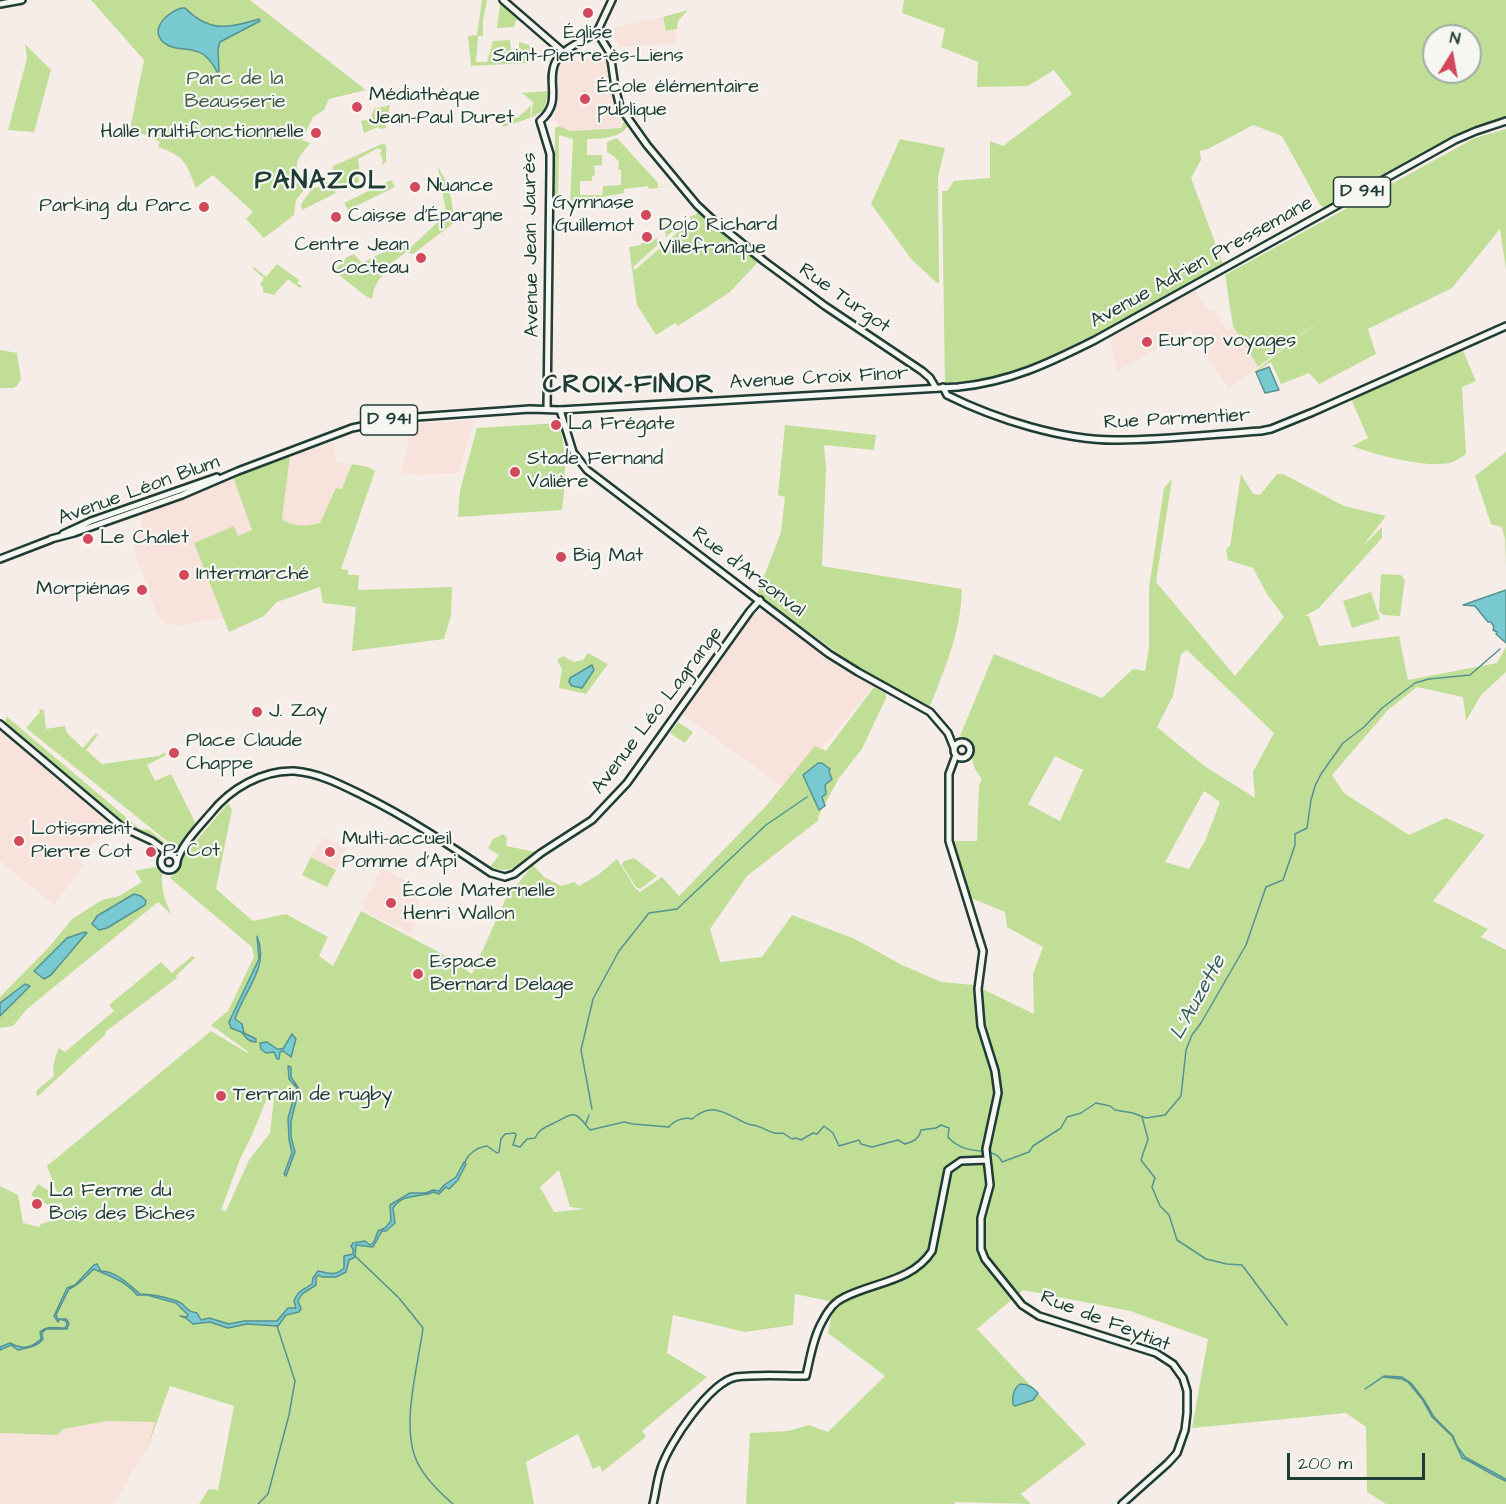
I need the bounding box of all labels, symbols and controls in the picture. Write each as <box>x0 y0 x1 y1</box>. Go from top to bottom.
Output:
marker: Église Saint-Pierre-ès-Liens <box>581 6 595 20</box>
place label: Église Saint-Pierre-ès-Liens <box>493 22 683 69</box>
north arrow <box>1422 24 1482 84</box>
text: N <box>1448 27 1462 50</box>
park label: Parc de la Beausserie <box>184 68 286 115</box>
place label: École élémentaire publique <box>597 76 759 123</box>
place label: Médiathèque Jean-Paul Duret <box>369 84 514 131</box>
marker: École élémentaire publique <box>578 92 592 106</box>
marker: Médiathèque Jean-Paul Duret <box>350 100 364 114</box>
place label: Halle multifonctionnelle <box>101 121 304 145</box>
marker: Halle multifonctionnelle <box>309 126 323 140</box>
street label: Avenue Jean Jaurès <box>518 152 546 338</box>
district label: PANAZOL <box>255 167 387 199</box>
place label: Nuance <box>427 175 493 199</box>
road number: D 941 <box>1334 177 1390 207</box>
marker: Nuance <box>408 180 422 194</box>
place label: Gymnase Guillemot <box>553 192 634 239</box>
street label: Avenue Adrien Pressemane <box>1086 192 1318 334</box>
place label: Parking du Parc <box>39 195 192 219</box>
marker: Parking du Parc <box>197 200 211 214</box>
place label: Caisse d'Épargne <box>348 205 503 229</box>
marker: Gymnase Guillemot <box>639 208 653 222</box>
marker: Caisse d'Épargne <box>329 210 343 224</box>
place label: Dojo Richard Villefranque <box>659 214 777 261</box>
marker: Dojo Richard Villefranque <box>640 230 654 244</box>
place label: Centre Jean Cocteau <box>294 234 409 281</box>
marker: Centre Jean Cocteau <box>414 251 428 265</box>
street label: Rue Turgot <box>793 259 895 339</box>
place label: Europ voyages <box>1159 330 1296 354</box>
marker: Europ voyages <box>1140 335 1154 349</box>
street label: Avenue Croix Finor <box>729 362 909 396</box>
district label: CROIX-FINOR <box>543 371 715 403</box>
street label: Rue Parmentier <box>1103 404 1251 436</box>
road number: D 941 <box>360 405 418 435</box>
place label: La Frégate <box>568 413 675 437</box>
marker: La Frégate <box>549 418 563 432</box>
place label: Stade Fernand Valière <box>527 448 663 495</box>
street label: Avenue Léon Blum <box>55 451 223 531</box>
marker: Stade Fernand Valière <box>508 465 522 479</box>
street label: Rue d'Arsonval <box>687 523 809 623</box>
place label: Le Chalet <box>100 527 189 551</box>
marker: Le Chalet <box>81 532 95 546</box>
place label: Big Mat <box>573 545 643 569</box>
marker: Big Mat <box>554 550 568 564</box>
place label: Intermarché <box>196 563 309 587</box>
marker: Intermarché <box>177 568 191 582</box>
place label: Morpiénas <box>36 578 130 602</box>
marker: Morpiénas <box>135 583 149 597</box>
street label: Avenue Léo Lagrange <box>587 622 729 800</box>
place label: J. Zay <box>269 700 327 724</box>
marker: J. Zay <box>250 705 264 719</box>
place label: Place Claude Chappe <box>186 730 302 777</box>
marker: Place Claude Chappe <box>167 746 181 760</box>
place label: Lotissment Pierre Cot <box>31 818 132 865</box>
place label: Multi-accueil Pomme d’Api <box>342 828 456 875</box>
marker: Lotissment Pierre Cot <box>12 834 26 848</box>
place label: P. Cot <box>163 840 220 864</box>
marker: P. Cot <box>144 845 158 859</box>
marker: Multi-accueil Pomme d’Api <box>323 845 337 859</box>
place label: École Maternelle Henri Wallon <box>403 880 555 927</box>
marker: École Maternelle Henri Wallon <box>384 896 398 910</box>
place label: Espace Bernard Delage <box>430 951 574 998</box>
water label: L'Auzette <box>1166 952 1232 1044</box>
marker: Espace Bernard Delage <box>411 967 425 981</box>
place label: Terrain de rugby <box>233 1084 392 1108</box>
marker: Terrain de rugby <box>214 1089 228 1103</box>
place label: La Ferme du Bois des Biches <box>49 1180 195 1227</box>
marker: La Ferme du Bois des Biches <box>30 1197 44 1211</box>
street label: Rue de Feytiat <box>1037 1286 1173 1358</box>
scale bar <box>1290 1441 1428 1479</box>
text: 200 m <box>1298 1451 1352 1476</box>

